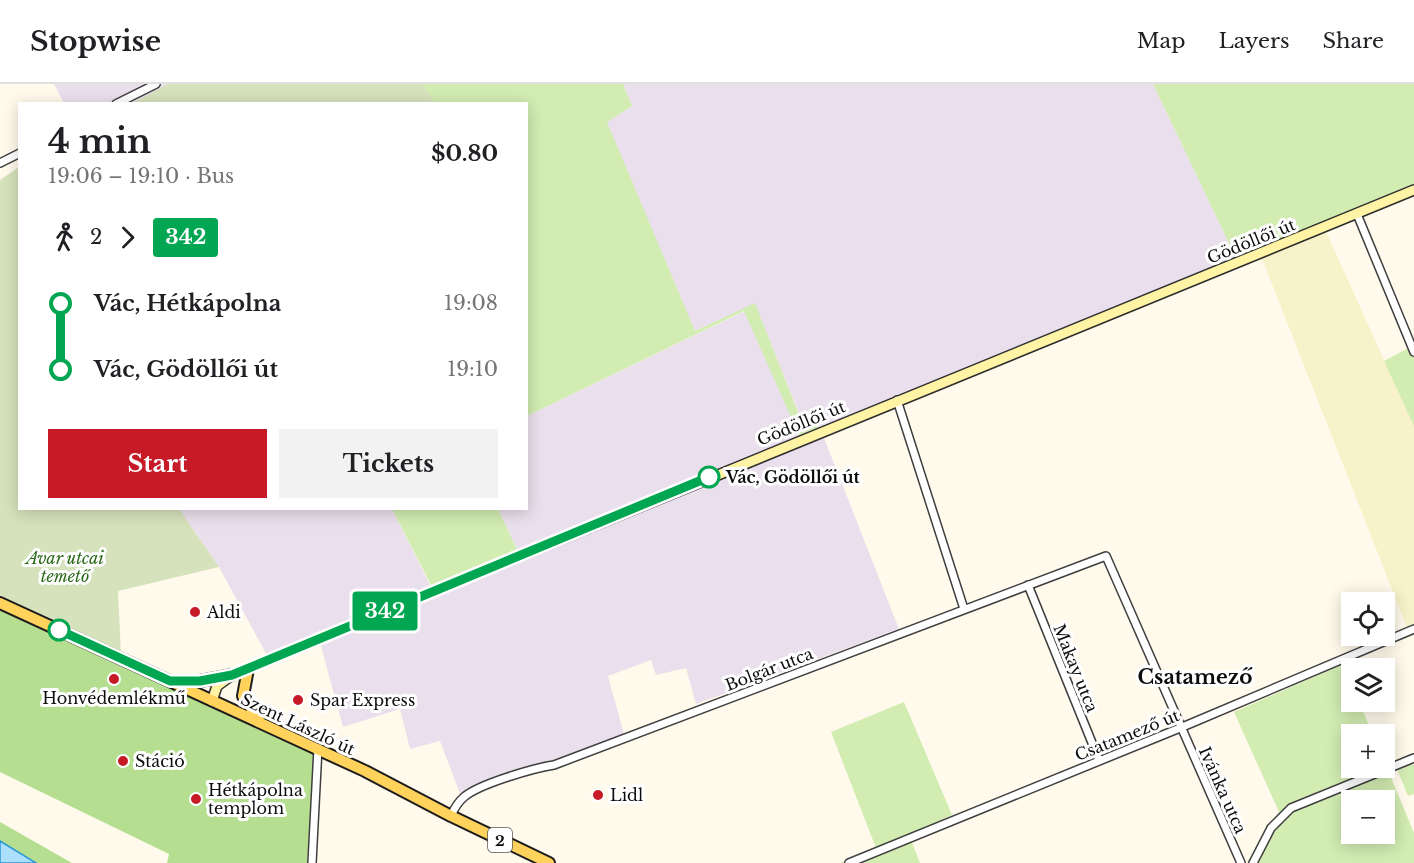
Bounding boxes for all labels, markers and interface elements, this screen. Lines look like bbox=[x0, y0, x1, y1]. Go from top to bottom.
text: Stopwise bbox=[30, 24, 161, 59]
text: Map bbox=[1137, 28, 1186, 54]
text: Layers bbox=[1219, 28, 1290, 54]
text: Share bbox=[1323, 28, 1384, 54]
text: 4 min bbox=[48, 121, 151, 162]
text: $0.80 bbox=[431, 140, 498, 167]
text: 19:06 – 19:10 · Bus bbox=[48, 164, 234, 188]
street label: Gödöllői út bbox=[1204, 214, 1298, 268]
icon: walk bbox=[48, 221, 81, 254]
icon: forward bbox=[111, 221, 144, 254]
text: 342 bbox=[165, 224, 206, 250]
text: 2 bbox=[90, 225, 102, 249]
text: Vác, Hétkápolna bbox=[94, 290, 281, 317]
text: 19:08 bbox=[444, 291, 498, 315]
text: Vác, Gödöllői út bbox=[94, 356, 278, 383]
text: 19:10 bbox=[447, 357, 498, 381]
street label: Gödöllői út bbox=[754, 396, 848, 450]
button: Start bbox=[48, 429, 267, 498]
button: Tickets bbox=[279, 429, 498, 498]
marker: Vác, Gödöllői út bbox=[698, 466, 720, 488]
place label: Vác, Gödöllői út bbox=[725, 467, 861, 487]
park label: Avar utcai temető bbox=[24, 548, 104, 586]
line badge: 342 bbox=[350, 592, 420, 630]
map controls bbox=[1341, 592, 1395, 844]
button: locate bbox=[1341, 592, 1395, 646]
text: 342 bbox=[365, 598, 406, 624]
place label: Aldi bbox=[206, 602, 241, 622]
marker: Aldi bbox=[188, 605, 202, 619]
unlabelled marker bbox=[48, 619, 70, 641]
street label: Makay utca bbox=[1049, 621, 1103, 715]
street label: Bolgár utca bbox=[722, 643, 816, 695]
button: layers bbox=[1341, 658, 1395, 712]
district label: Csatamező bbox=[1138, 665, 1253, 689]
marker: Honvédemlékmű bbox=[107, 672, 121, 686]
place label: Honvédemlékmű bbox=[42, 688, 186, 708]
street label: Szent László út bbox=[238, 689, 358, 759]
place label: Spar Express bbox=[310, 690, 415, 710]
marker: Spar Express bbox=[291, 693, 305, 707]
street label: Csatamező út bbox=[1072, 705, 1182, 765]
button: + bbox=[1341, 724, 1395, 778]
street label: Ivánka utca bbox=[1195, 743, 1251, 837]
place label: Stáció bbox=[135, 751, 185, 771]
marker: Stáció bbox=[116, 754, 130, 768]
place label: Hétkápolna templom bbox=[208, 780, 303, 818]
place label: Lidl bbox=[610, 785, 643, 805]
marker: Lidl bbox=[591, 788, 605, 802]
button: − bbox=[1341, 790, 1395, 844]
marker: Hétkápolna templom bbox=[189, 792, 203, 806]
road number: 2 bbox=[488, 828, 512, 852]

